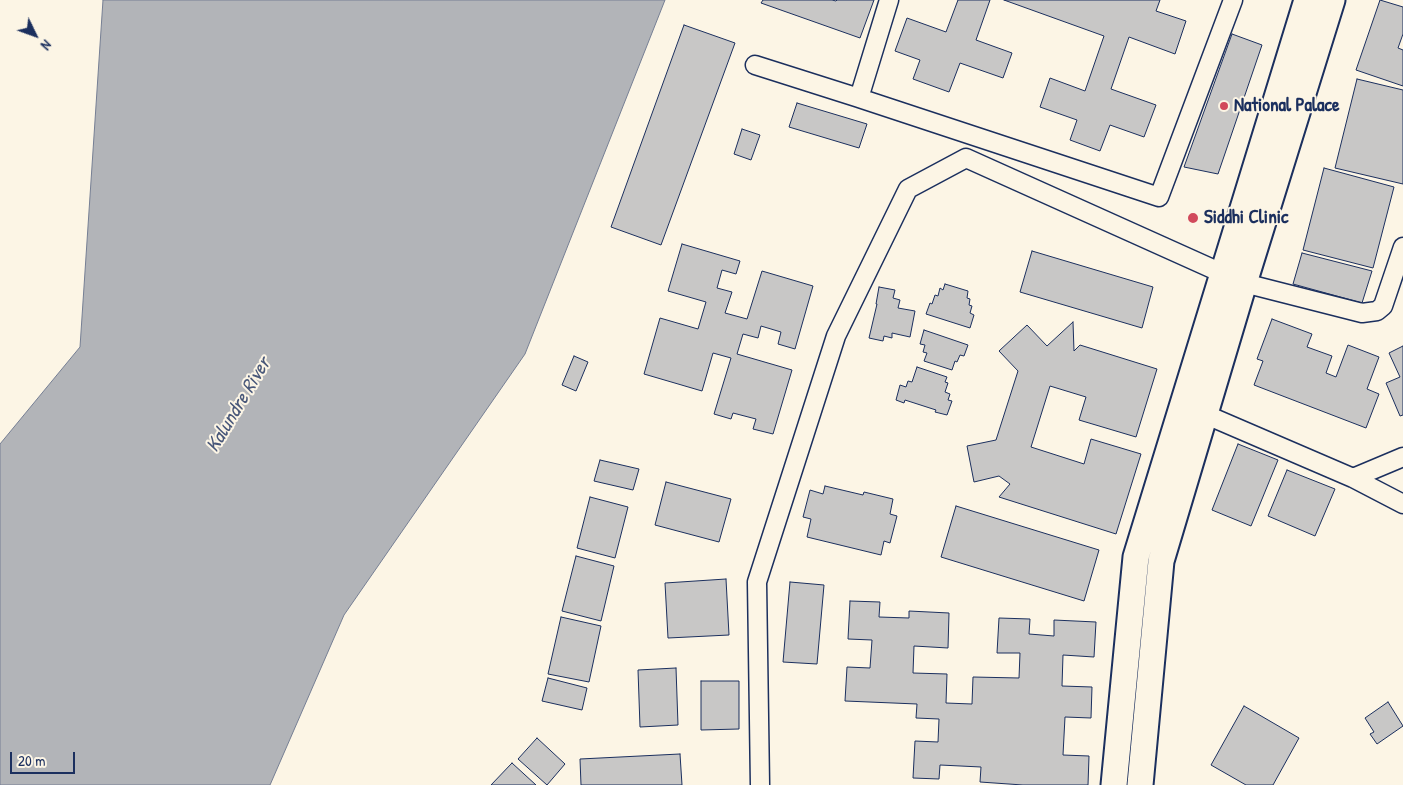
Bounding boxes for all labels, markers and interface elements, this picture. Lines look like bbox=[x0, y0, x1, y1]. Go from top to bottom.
north arrow bbox=[10, 10, 60, 60]
text: N bbox=[37, 36, 56, 54]
place label: National Palace bbox=[1234, 95, 1339, 117]
marker: National Palace bbox=[1218, 100, 1230, 112]
place label: Siddhi Clinic bbox=[1204, 207, 1288, 229]
marker: Siddhi Clinic bbox=[1186, 211, 1200, 225]
water label: Kalundre River bbox=[201, 353, 277, 457]
scale bar bbox=[12, 742, 78, 774]
text: 20 m bbox=[18, 750, 45, 771]

